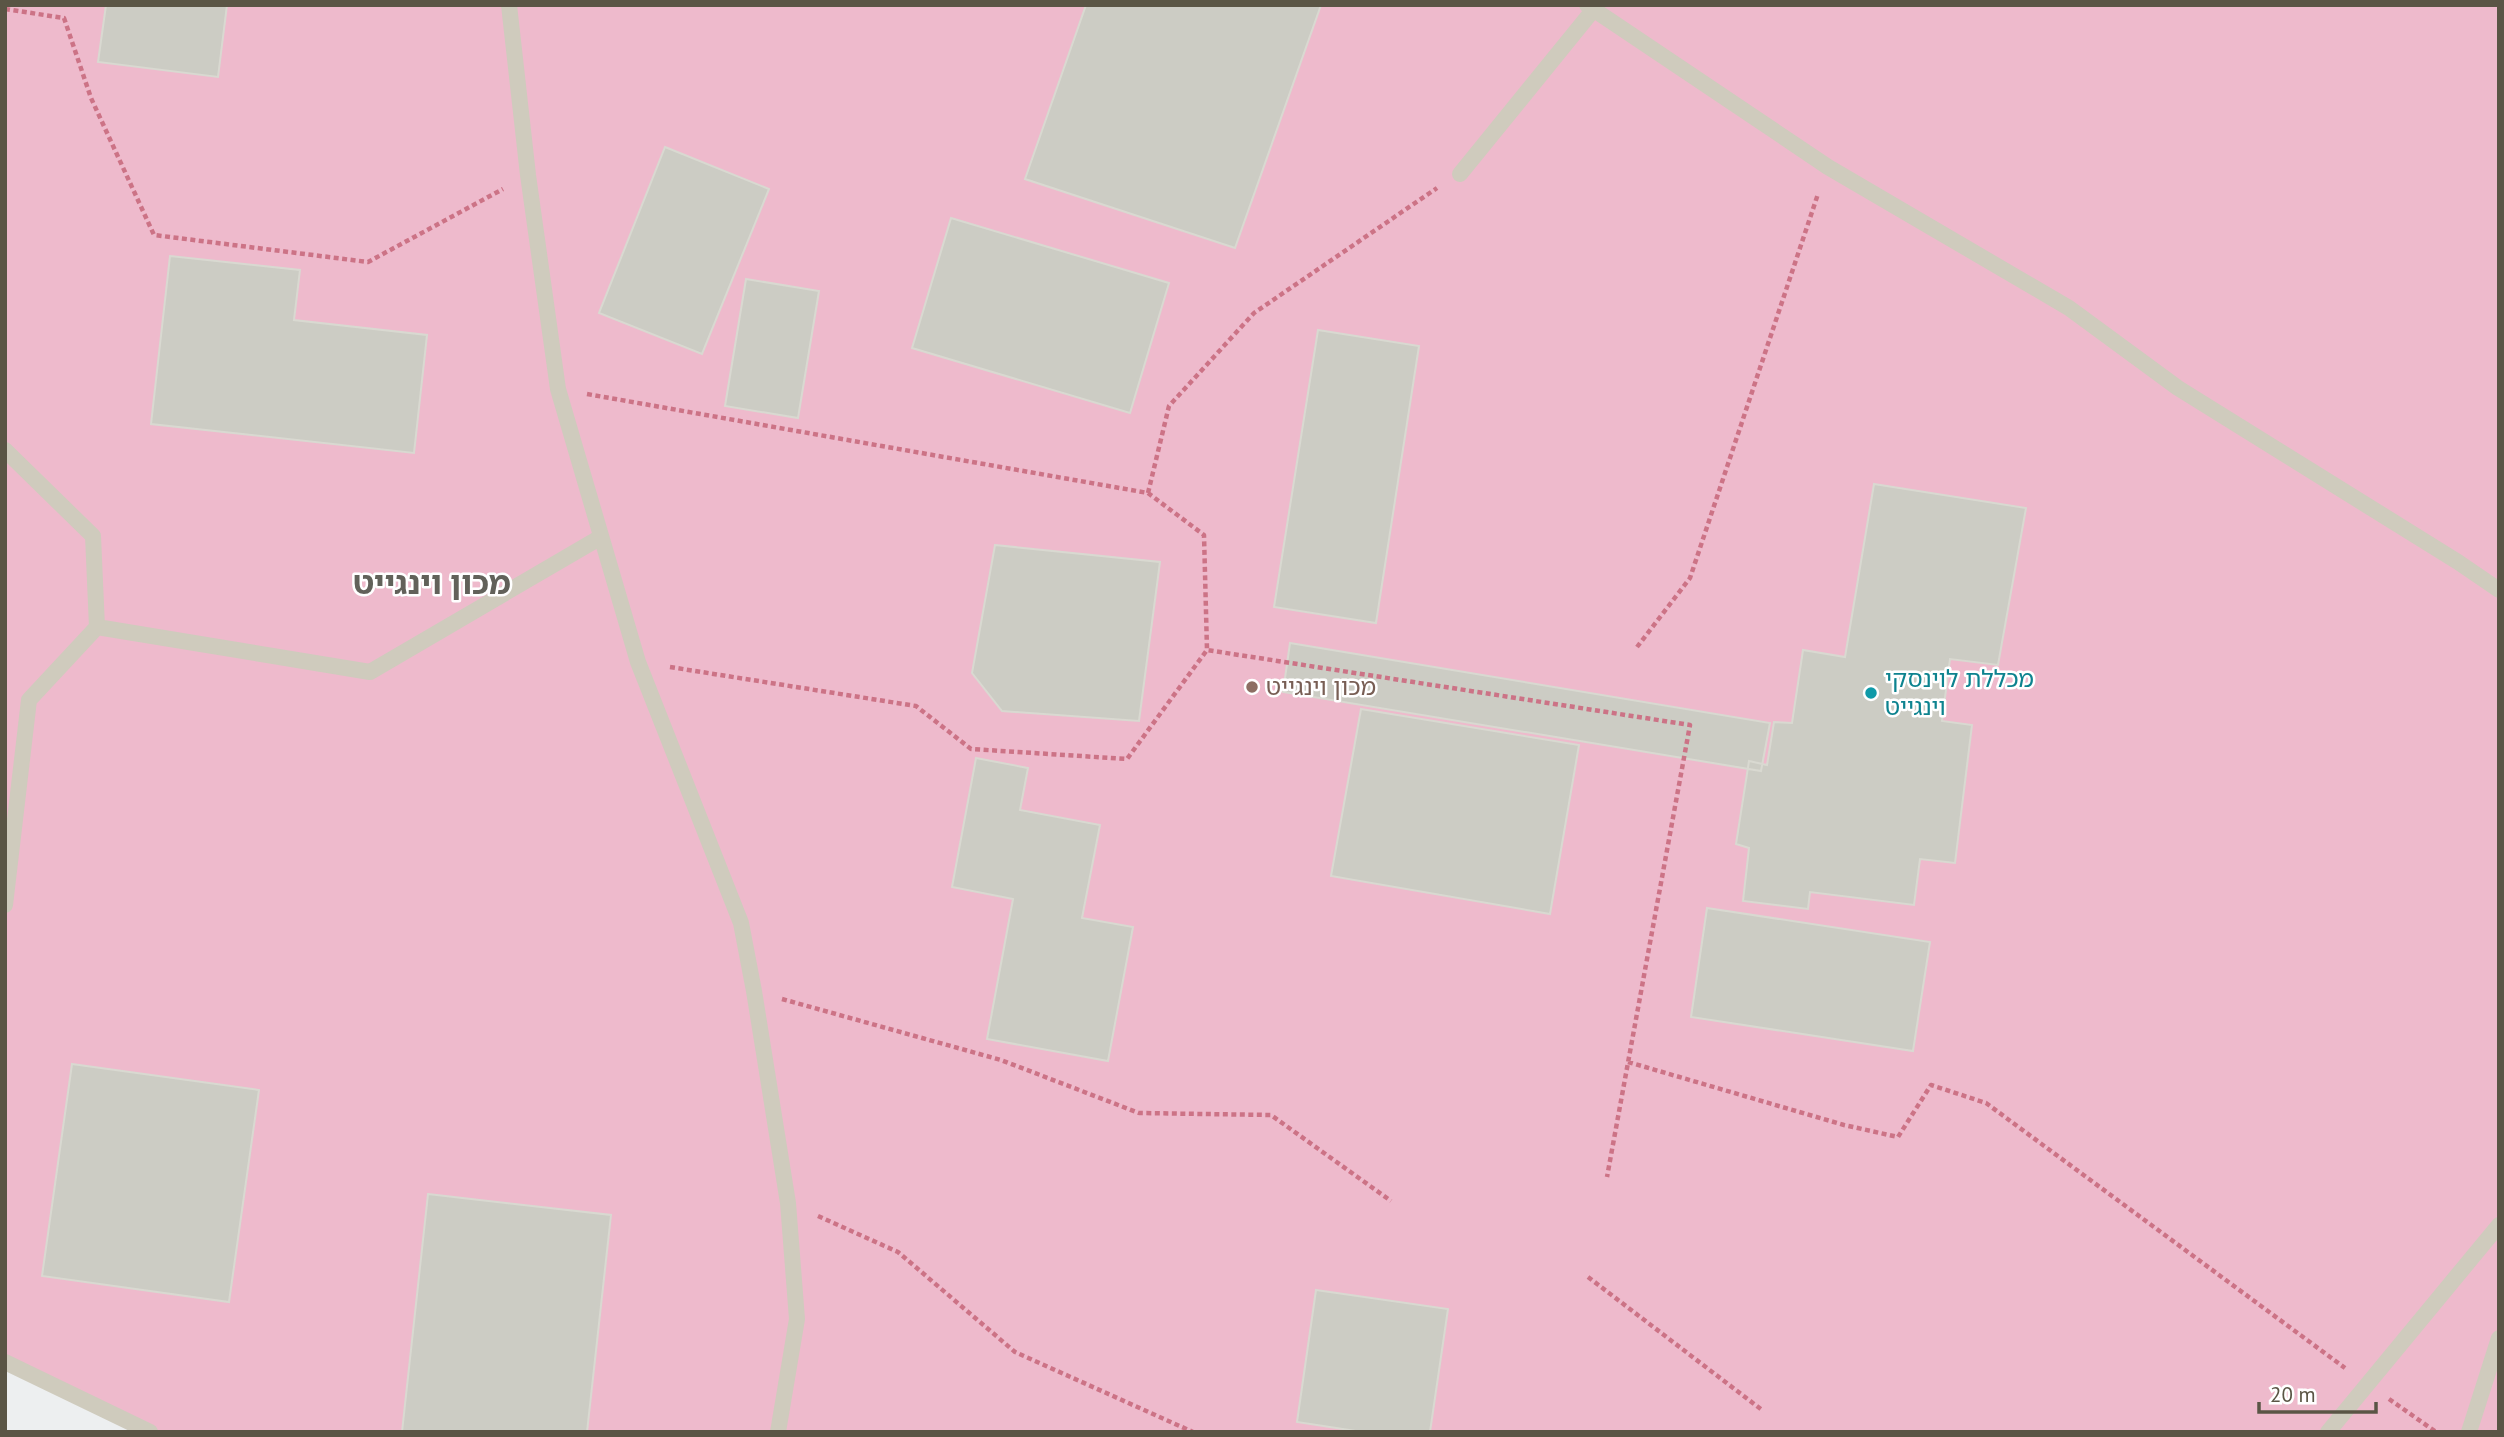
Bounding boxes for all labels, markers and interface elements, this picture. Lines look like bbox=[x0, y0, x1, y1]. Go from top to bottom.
district label: מכון וינגייט bbox=[353, 561, 511, 603]
place label: מכללת לוינסקי וינגייט bbox=[1885, 663, 2034, 722]
place label: מכון וינגייט bbox=[1266, 671, 1376, 702]
marker: מכון וינגייט bbox=[1244, 679, 1260, 695]
marker: מכללת לוינסקי וינגייט bbox=[1863, 685, 1879, 701]
scale bar bbox=[2259, 1370, 2376, 1414]
text: 20 m bbox=[2270, 1381, 2316, 1408]

